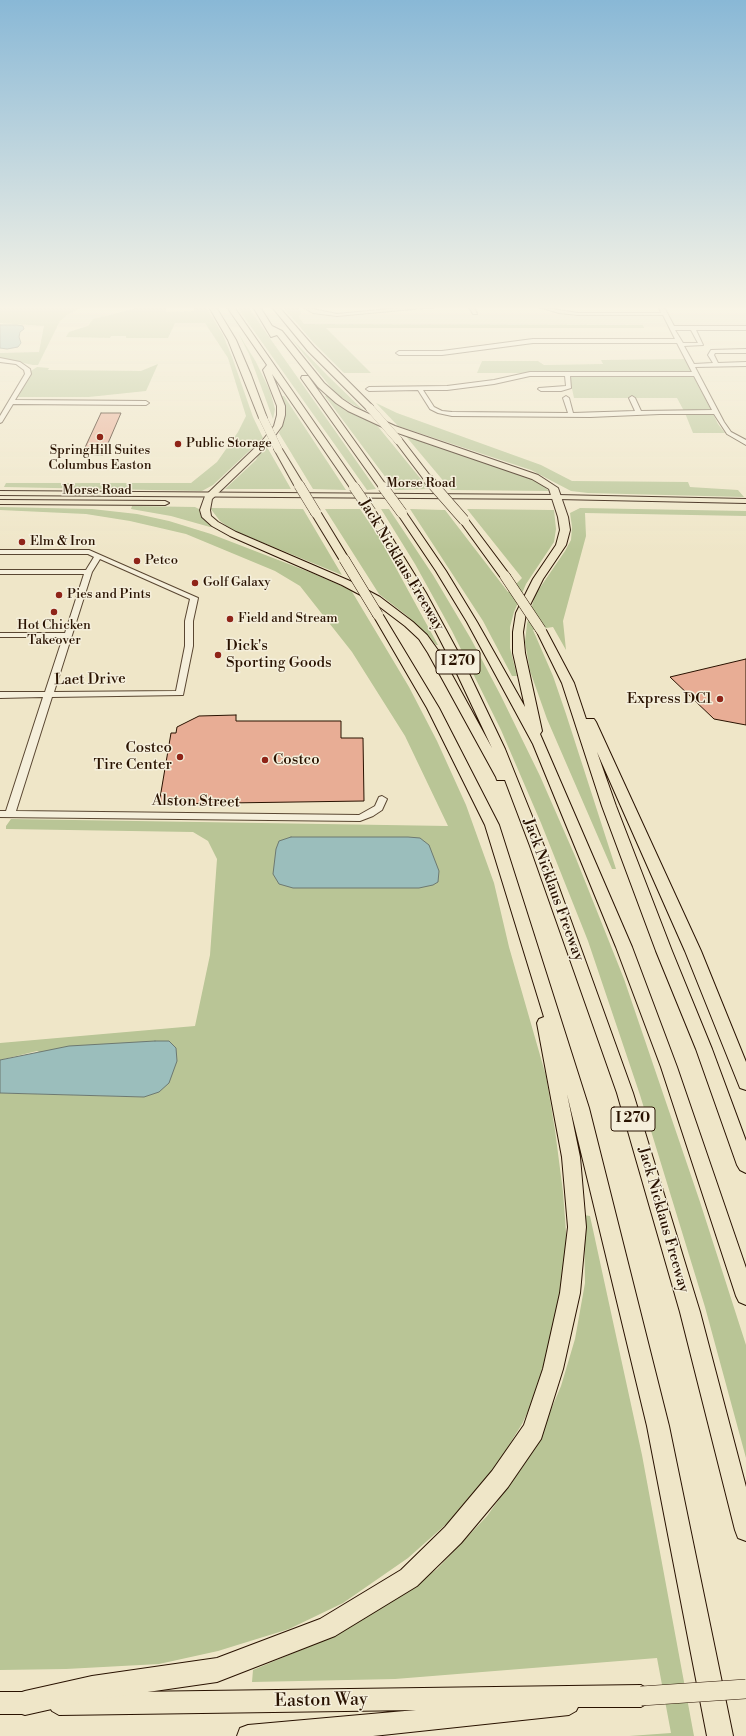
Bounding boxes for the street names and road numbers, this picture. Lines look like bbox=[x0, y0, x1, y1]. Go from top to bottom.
street label: Morse Road bbox=[386, 476, 456, 492]
street label: Morse Road bbox=[62, 483, 132, 499]
street label: Jack Nicklaus Freeway bbox=[355, 496, 447, 634]
road number: I 270 bbox=[436, 650, 480, 674]
street label: Laet Drive bbox=[54, 670, 126, 690]
street label: Alston Street bbox=[152, 792, 240, 812]
street label: Jack Nicklaus Freeway bbox=[519, 816, 587, 964]
road number: I 270 bbox=[611, 1107, 655, 1131]
street label: Jack Nicklaus Freeway bbox=[634, 1145, 692, 1295]
street label: Easton Way bbox=[274, 1689, 368, 1713]

